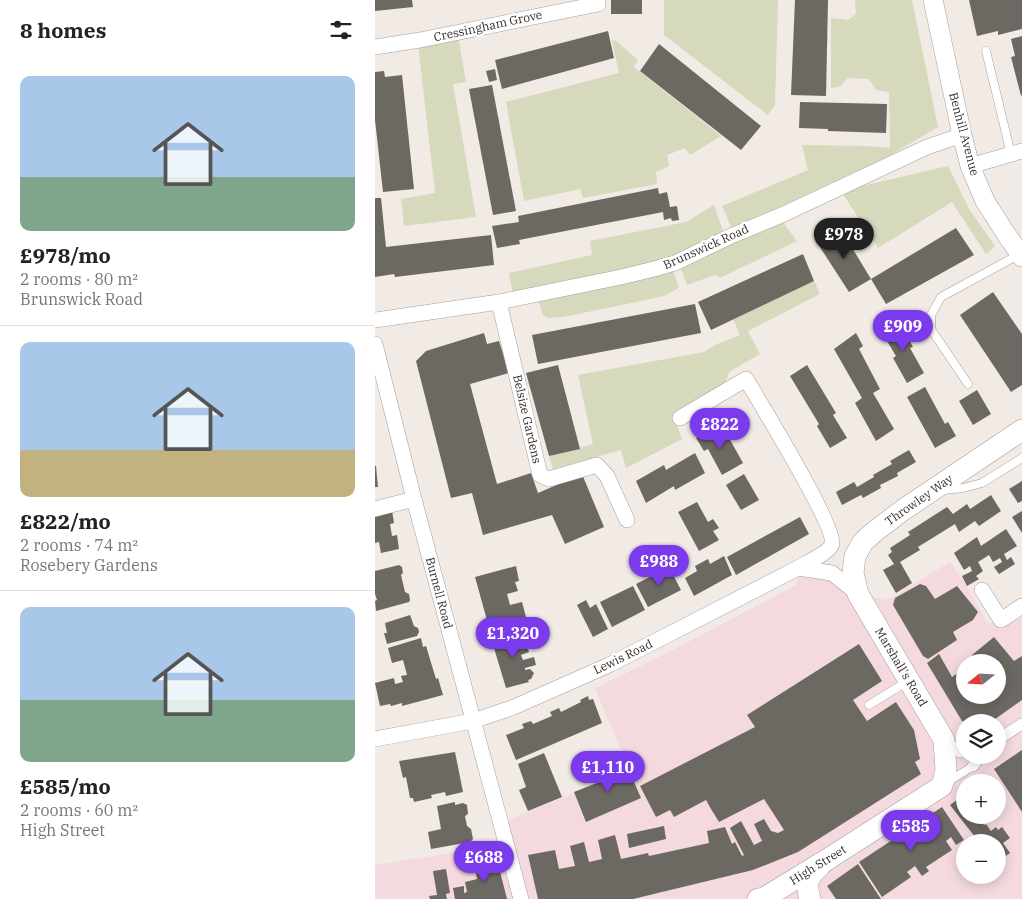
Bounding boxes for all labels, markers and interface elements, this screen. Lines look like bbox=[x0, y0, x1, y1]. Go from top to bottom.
street label: Cressingham Grove bbox=[432, 7, 544, 44]
text: 8 homes bbox=[20, 16, 106, 44]
icon: filters bbox=[327, 16, 355, 44]
street label: Benhill Avenue bbox=[946, 91, 983, 177]
icon: home bbox=[143, 109, 233, 199]
pin: £978 bbox=[814, 218, 874, 260]
street label: Brunswick Road bbox=[661, 221, 751, 272]
text: £978 bbox=[825, 224, 863, 244]
text: £978/mo bbox=[20, 241, 111, 269]
text: 2 rooms · 80 m² bbox=[20, 269, 138, 289]
text: Brunswick Road bbox=[20, 289, 143, 309]
pin: £909 bbox=[873, 310, 933, 352]
text: £909 bbox=[884, 316, 922, 336]
street label: Belsize Gardens bbox=[510, 373, 545, 465]
icon: home bbox=[143, 374, 233, 464]
pin: £822 bbox=[690, 408, 750, 450]
text: £822 bbox=[701, 414, 739, 434]
street label: Throwley Way bbox=[882, 470, 956, 529]
text: £822/mo bbox=[20, 507, 111, 535]
text: 2 rooms · 74 m² bbox=[20, 535, 138, 555]
pin: £988 bbox=[629, 544, 689, 587]
text: £988 bbox=[640, 551, 678, 571]
text: Rosebery Gardens bbox=[20, 555, 158, 575]
street label: Burnell Road bbox=[423, 555, 456, 630]
pin: £1,320 bbox=[472, 616, 554, 659]
text: £1,320 bbox=[487, 623, 539, 643]
street label: Marshall's Road bbox=[872, 624, 931, 709]
street label: Lewis Road bbox=[591, 636, 655, 677]
icon: home bbox=[143, 639, 233, 729]
north arrow bbox=[956, 654, 1006, 704]
map controls bbox=[956, 654, 1006, 884]
button: layers bbox=[956, 714, 1006, 764]
pin: £1,110 bbox=[567, 750, 649, 793]
text: £1,110 bbox=[582, 757, 634, 777]
text: £585/mo bbox=[20, 772, 111, 800]
button: + bbox=[956, 774, 1006, 824]
text: 2 rooms · 60 m² bbox=[20, 800, 138, 820]
pin: £585 bbox=[881, 810, 941, 852]
text: £585 bbox=[892, 816, 930, 836]
text: High Street bbox=[20, 820, 105, 840]
button: − bbox=[956, 834, 1006, 884]
pin: £688 bbox=[454, 840, 514, 883]
street label: High Street bbox=[787, 841, 849, 888]
text: £688 bbox=[465, 847, 503, 867]

